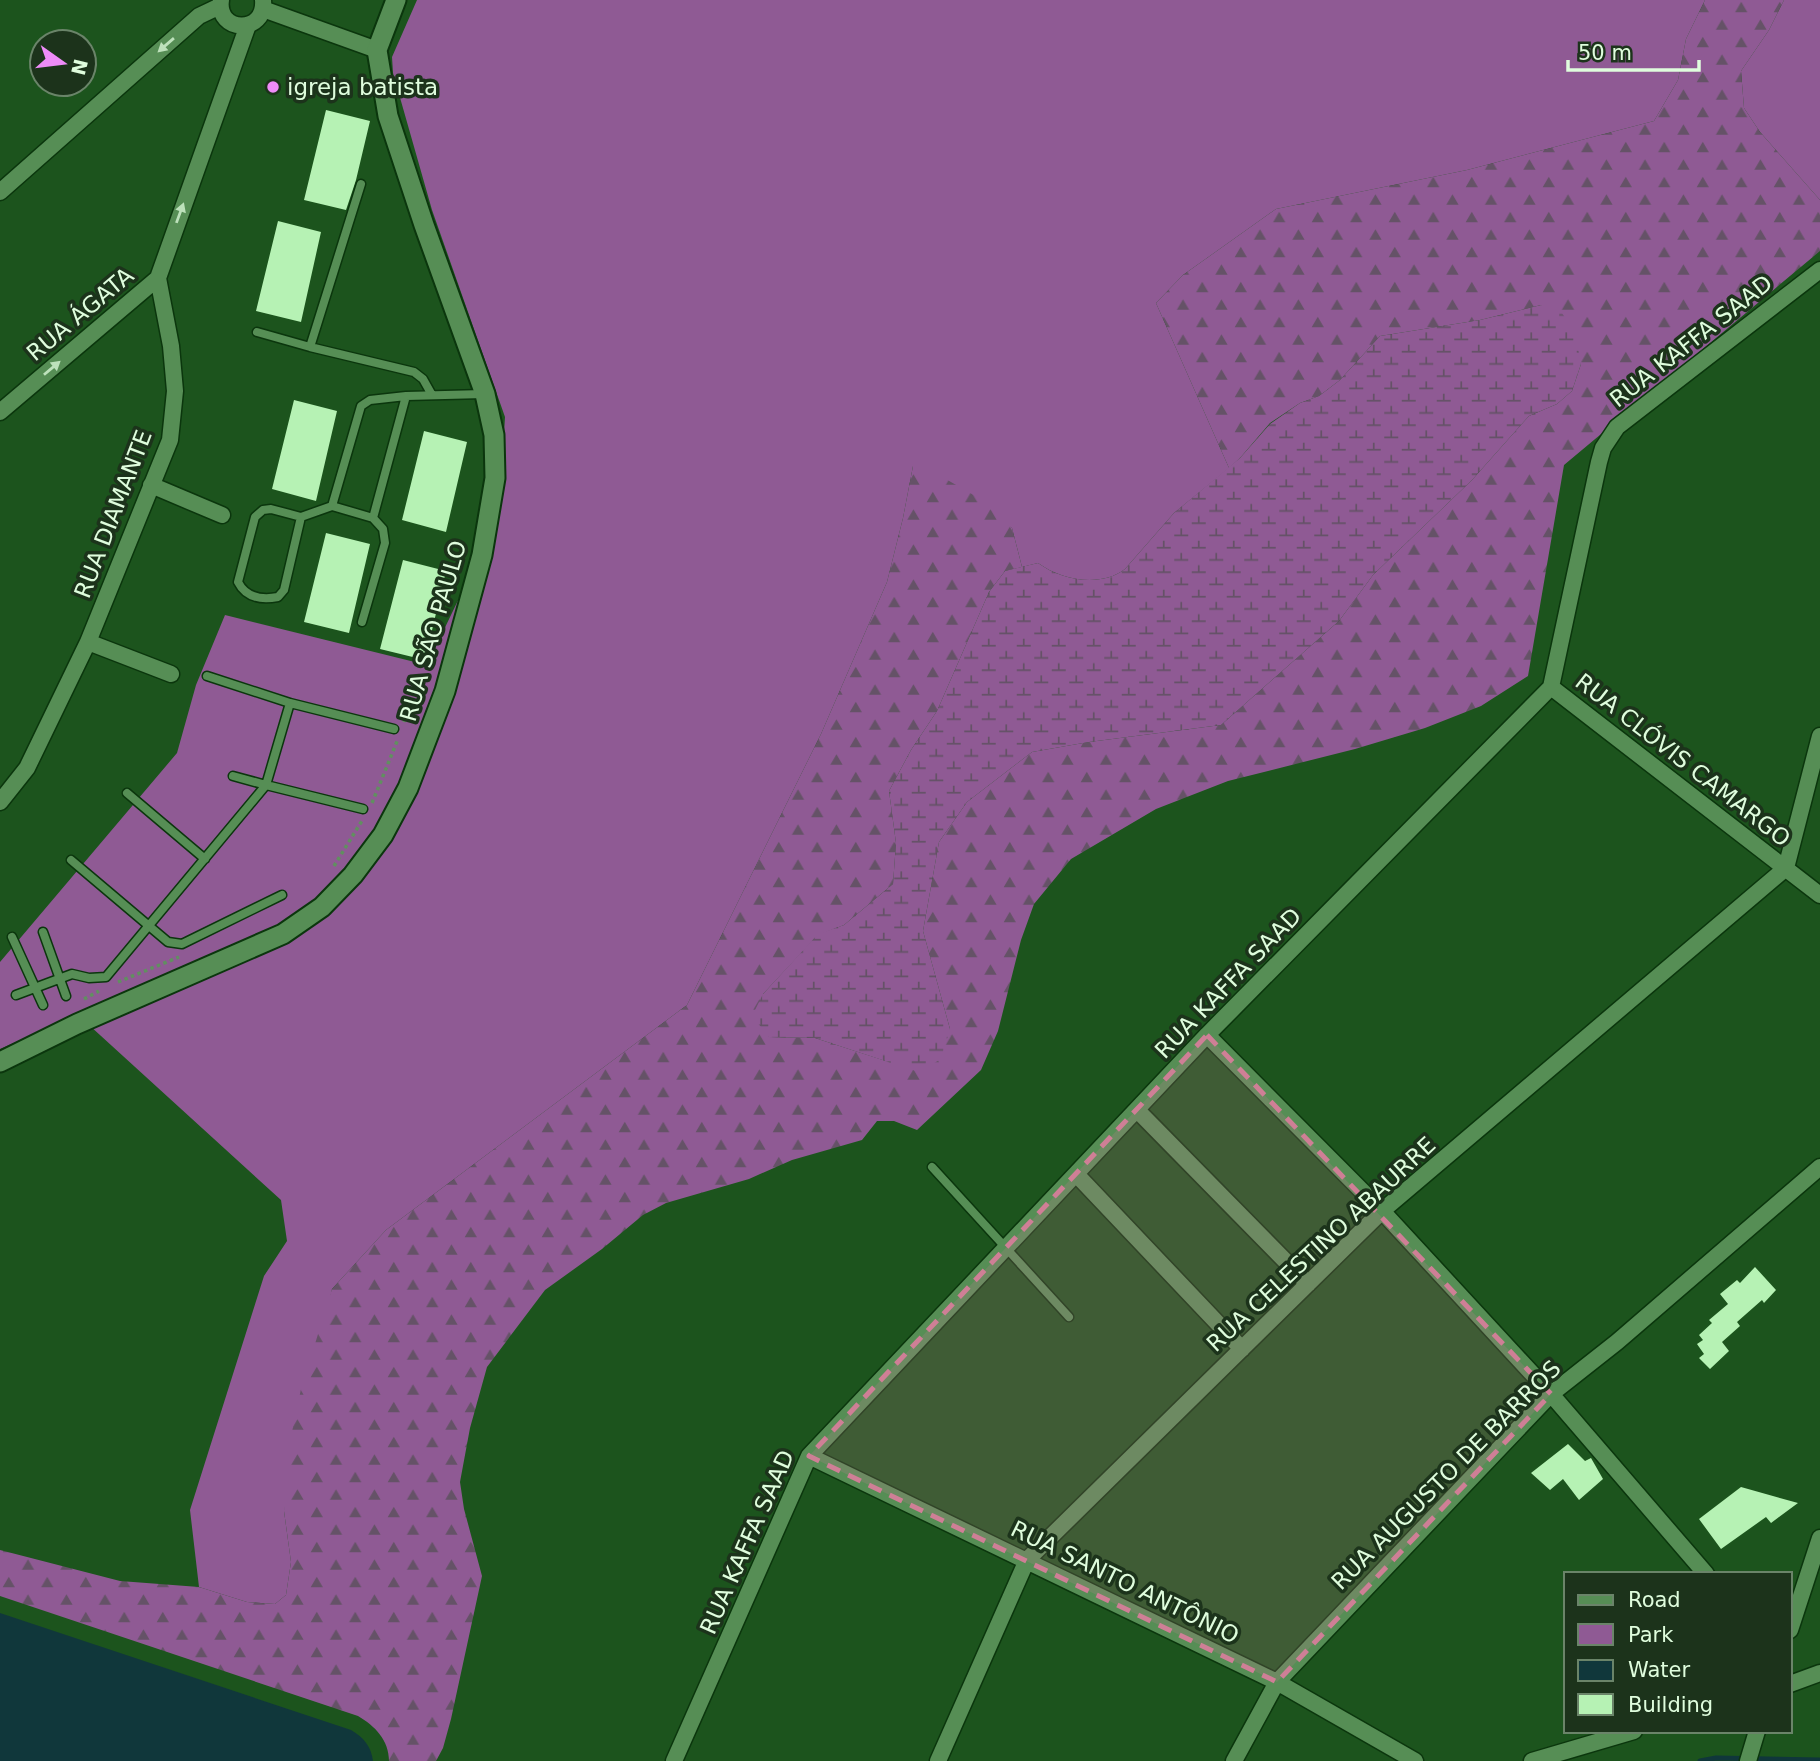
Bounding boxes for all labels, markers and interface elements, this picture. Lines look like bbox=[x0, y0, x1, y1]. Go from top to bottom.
north arrow bbox=[28, 28, 98, 98]
scale bar bbox=[1568, 28, 1699, 72]
one-way arrow bbox=[157, 37, 175, 53]
text: 50 m bbox=[1578, 41, 1632, 65]
text: N bbox=[67, 57, 92, 77]
place label: igreja batista bbox=[287, 74, 438, 100]
marker: igreja batista bbox=[265, 79, 281, 95]
one-way arrow bbox=[175, 203, 186, 224]
street label: RUA ÁGATA bbox=[21, 261, 139, 366]
street label: RUA KAFFA SAAD bbox=[1605, 270, 1777, 412]
one-way arrow bbox=[43, 360, 61, 376]
street label: RUA DIAMANTE bbox=[69, 427, 157, 601]
street label: RUA SÃO PAULO bbox=[394, 537, 471, 724]
street label: RUA CLÓVIS CAMARGO bbox=[1570, 667, 1796, 852]
street label: RUA KAFFA SAAD bbox=[1150, 903, 1306, 1063]
street label: RUA CELESTINO ABAURRE bbox=[1202, 1131, 1440, 1357]
street label: RUA AUGUSTO DE BARROS bbox=[1326, 1355, 1566, 1595]
street label: RUA KAFFA SAAD bbox=[695, 1446, 799, 1638]
street label: RUA SANTO ANTÔNIO bbox=[1007, 1515, 1244, 1649]
legend bbox=[1564, 1572, 1792, 1733]
text: Road bbox=[1628, 1588, 1681, 1612]
text: Park bbox=[1628, 1623, 1674, 1647]
text: Water bbox=[1628, 1658, 1690, 1682]
text: Building bbox=[1628, 1693, 1713, 1717]

